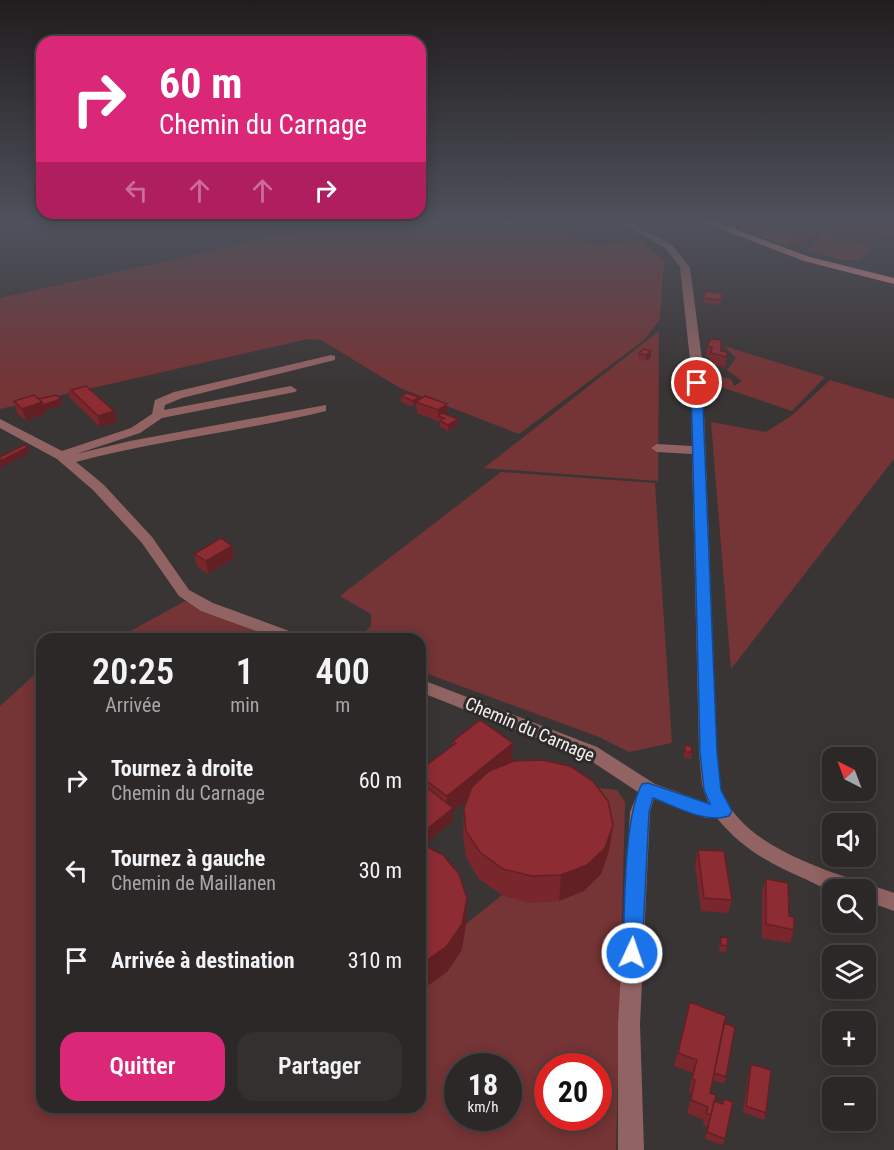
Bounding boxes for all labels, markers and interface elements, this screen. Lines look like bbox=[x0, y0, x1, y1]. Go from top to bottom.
text: 60 m bbox=[159, 59, 242, 108]
icon: right bbox=[60, 60, 138, 138]
text: Chemin du Carnage bbox=[159, 109, 367, 141]
icon: left bbox=[120, 174, 153, 207]
icon: ahead bbox=[183, 174, 216, 207]
icon: ahead bbox=[246, 174, 279, 207]
icon: right bbox=[309, 174, 342, 207]
pin bbox=[671, 357, 722, 408]
icon: arrive bbox=[680, 366, 713, 399]
text: 20:25 bbox=[92, 651, 174, 693]
text: 1 bbox=[236, 651, 254, 693]
text: 400 bbox=[316, 651, 370, 693]
street label: Chemin du Carnage bbox=[462, 692, 598, 766]
text: Arrivée bbox=[105, 693, 161, 717]
text: min bbox=[230, 693, 259, 717]
text: m bbox=[335, 693, 350, 717]
north arrow bbox=[822, 747, 876, 801]
map controls bbox=[822, 747, 876, 1131]
text: Tournez à droite bbox=[111, 756, 253, 781]
icon: right bbox=[60, 764, 93, 797]
text: 60 m bbox=[359, 768, 402, 793]
text: Chemin du Carnage bbox=[111, 781, 265, 805]
button: sound bbox=[822, 813, 876, 867]
text: Tournez à gauche bbox=[111, 846, 265, 871]
icon: left bbox=[60, 854, 93, 887]
text: 30 m bbox=[359, 858, 402, 883]
text: Chemin de Maillanen bbox=[111, 871, 276, 895]
button: search bbox=[822, 879, 876, 933]
position arrow bbox=[600, 921, 664, 985]
icon: arrive bbox=[60, 944, 93, 977]
button: layers bbox=[822, 945, 876, 999]
text: Arrivée à destination bbox=[111, 948, 295, 973]
text: 310 m bbox=[348, 948, 402, 973]
button: + bbox=[822, 1011, 876, 1065]
button: Quitter bbox=[60, 1032, 225, 1101]
button: Partager bbox=[237, 1032, 402, 1101]
speed limit sign: 20 bbox=[534, 1053, 612, 1131]
text: 18 bbox=[468, 1067, 498, 1102]
button: − bbox=[822, 1077, 876, 1131]
text: km/h bbox=[468, 1098, 498, 1116]

